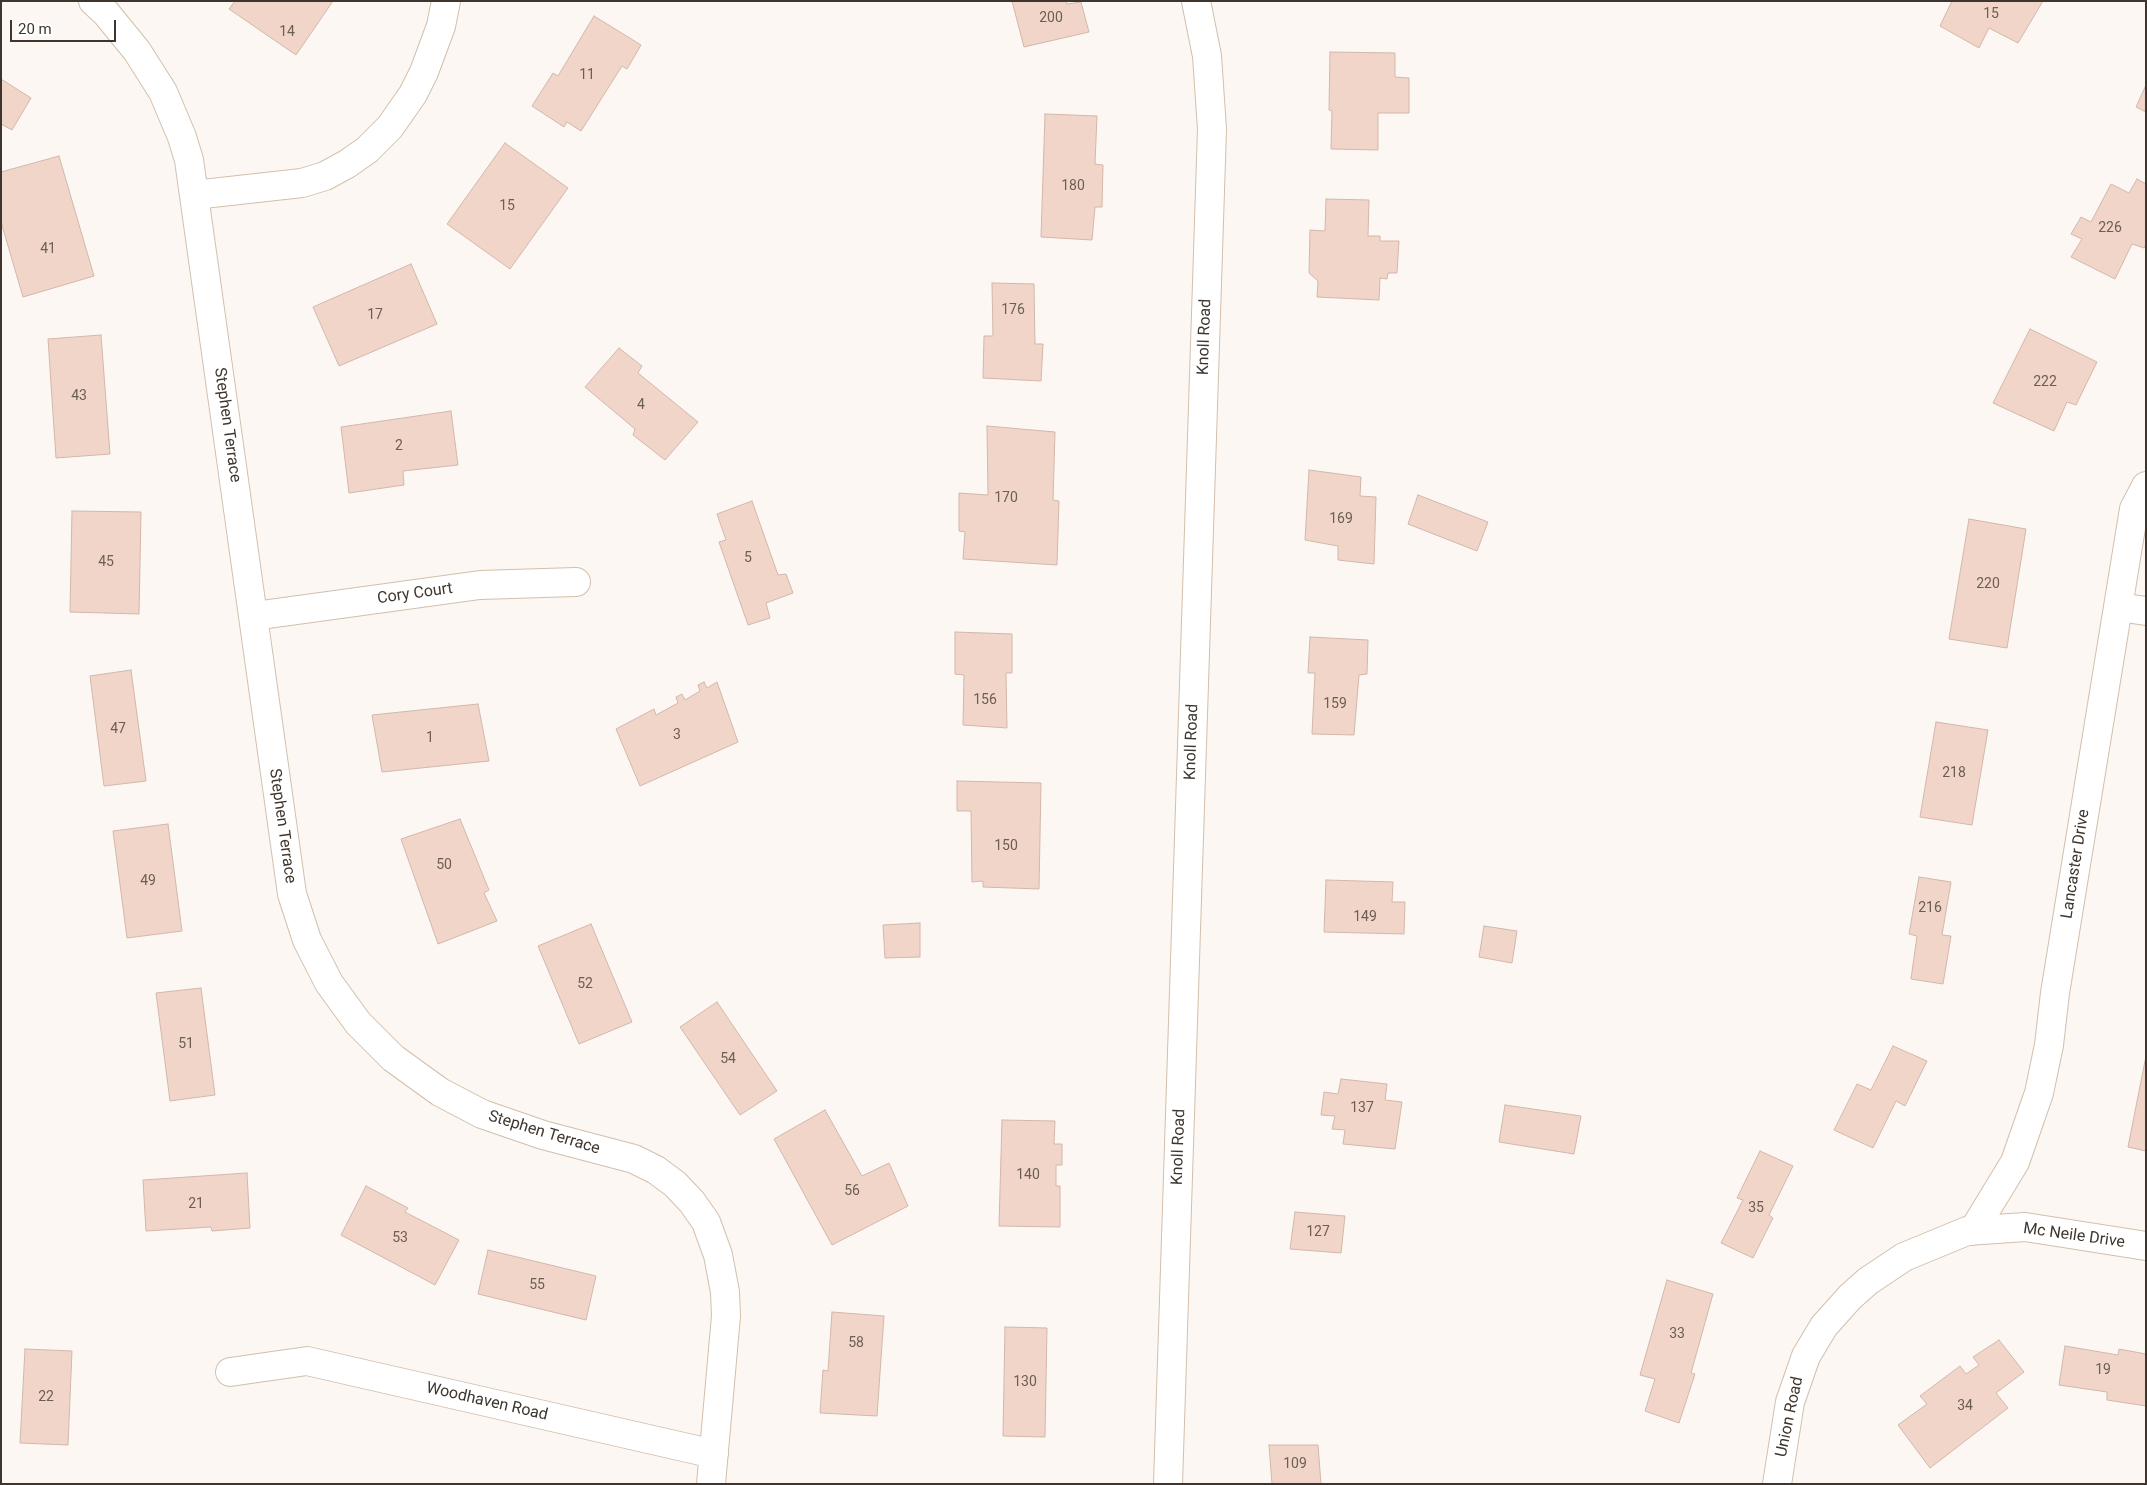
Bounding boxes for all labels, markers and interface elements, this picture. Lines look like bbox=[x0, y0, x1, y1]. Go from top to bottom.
house number: 15 bbox=[1983, 6, 1999, 22]
scale bar bbox=[12, 10, 119, 42]
house number: 200 bbox=[1039, 10, 1063, 26]
text: 20 m bbox=[18, 20, 52, 38]
house number: 14 bbox=[279, 24, 295, 40]
house number: 11 bbox=[579, 67, 595, 83]
house number: 180 bbox=[1061, 178, 1085, 194]
house number: 15 bbox=[499, 198, 515, 214]
house number: 226 bbox=[2098, 220, 2122, 236]
house number: 41 bbox=[40, 241, 56, 257]
street label: Knoll Road bbox=[1194, 299, 1216, 375]
house number: 176 bbox=[1001, 302, 1025, 318]
house number: 17 bbox=[367, 307, 383, 323]
street label: Stephen Terrace bbox=[209, 366, 245, 484]
house number: 222 bbox=[2033, 374, 2057, 390]
house number: 43 bbox=[71, 388, 87, 404]
house number: 4 bbox=[637, 397, 645, 413]
house number: 2 bbox=[395, 438, 403, 454]
house number: 170 bbox=[994, 490, 1018, 506]
house number: 169 bbox=[1329, 511, 1353, 527]
house number: 5 bbox=[744, 550, 752, 566]
house number: 45 bbox=[98, 554, 114, 570]
house number: 220 bbox=[1976, 576, 2000, 592]
street label: Cory Court bbox=[376, 579, 454, 609]
house number: 156 bbox=[973, 692, 997, 708]
house number: 159 bbox=[1323, 696, 1347, 712]
street label: Knoll Road bbox=[1181, 704, 1203, 780]
house number: 47 bbox=[110, 721, 126, 737]
house number: 3 bbox=[673, 727, 681, 743]
house number: 1 bbox=[426, 730, 434, 746]
house number: 218 bbox=[1942, 765, 1966, 781]
street label: Stephen Terrace bbox=[264, 767, 300, 885]
street label: Lancaster Drive bbox=[2058, 808, 2094, 920]
house number: 150 bbox=[994, 838, 1018, 854]
house number: 50 bbox=[436, 857, 452, 873]
house number: 49 bbox=[140, 873, 156, 889]
house number: 216 bbox=[1918, 900, 1942, 916]
house number: 149 bbox=[1353, 909, 1377, 925]
house number: 52 bbox=[577, 976, 593, 992]
house number: 51 bbox=[178, 1036, 194, 1052]
house number: 54 bbox=[720, 1051, 736, 1067]
house number: 137 bbox=[1350, 1100, 1374, 1116]
street label: Stephen Terrace bbox=[486, 1107, 602, 1159]
street label: Knoll Road bbox=[1168, 1109, 1190, 1185]
house number: 140 bbox=[1016, 1167, 1040, 1183]
house number: 56 bbox=[844, 1183, 860, 1199]
house number: 21 bbox=[188, 1196, 204, 1212]
house number: 35 bbox=[1748, 1200, 1764, 1216]
street label: Mc Neile Drive bbox=[2022, 1219, 2126, 1253]
house number: 127 bbox=[1306, 1224, 1330, 1240]
house number: 53 bbox=[392, 1230, 408, 1246]
house number: 55 bbox=[529, 1277, 545, 1293]
house number: 33 bbox=[1669, 1326, 1685, 1342]
house number: 58 bbox=[848, 1335, 864, 1351]
house number: 19 bbox=[2095, 1362, 2111, 1378]
house number: 130 bbox=[1013, 1374, 1037, 1390]
street label: Union Road bbox=[1772, 1375, 1808, 1459]
street label: Woodhaven Road bbox=[424, 1379, 550, 1425]
house number: 22 bbox=[38, 1389, 54, 1405]
house number: 34 bbox=[1957, 1398, 1973, 1414]
house number: 109 bbox=[1283, 1456, 1307, 1472]

